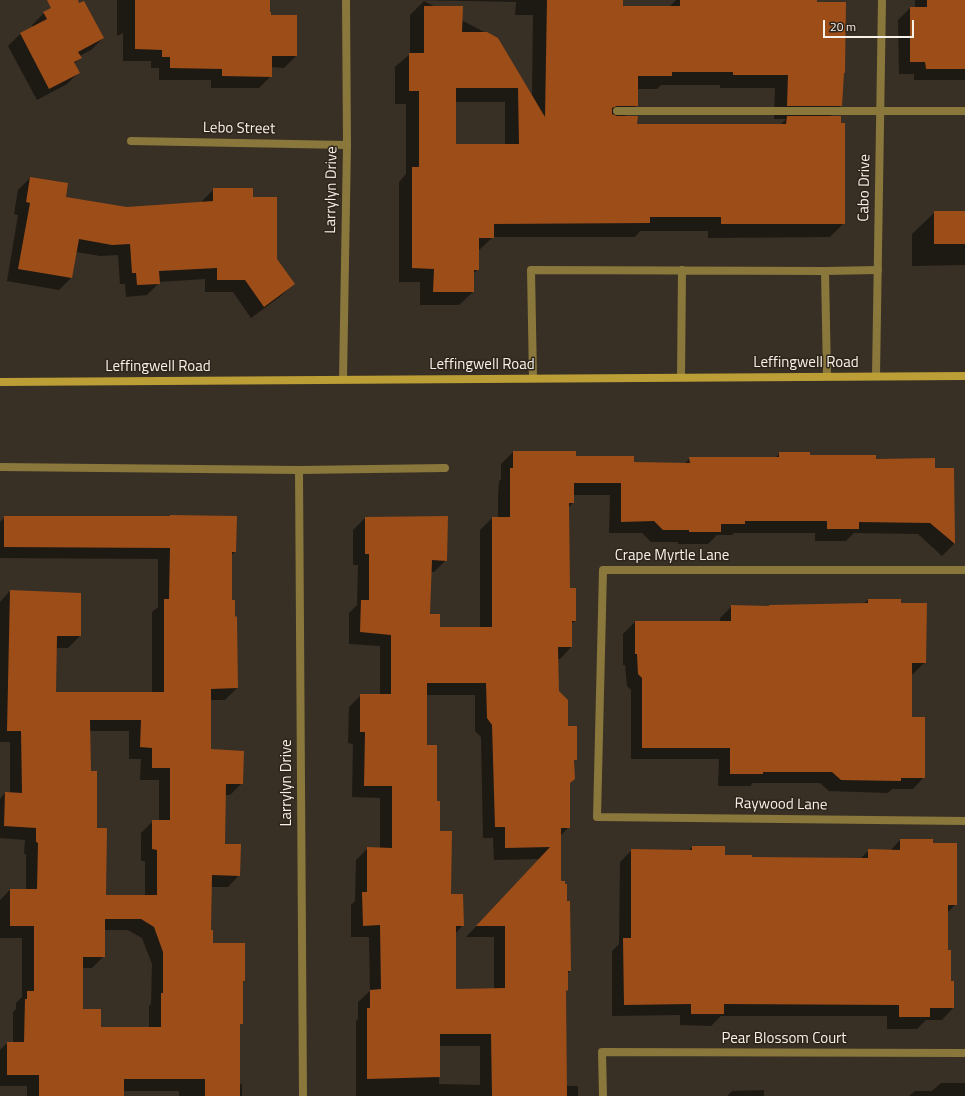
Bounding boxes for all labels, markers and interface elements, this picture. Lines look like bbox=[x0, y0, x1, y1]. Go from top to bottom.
scale bar bbox=[825, 12, 916, 38]
text: 20 m bbox=[830, 17, 856, 36]
street label: Lebo Street bbox=[203, 119, 275, 139]
street label: Larrylyn Drive bbox=[322, 146, 342, 234]
street label: Cabo Drive bbox=[855, 154, 875, 222]
street label: Leffingwell Road bbox=[753, 354, 859, 372]
street label: Leffingwell Road bbox=[429, 356, 535, 374]
street label: Leffingwell Road bbox=[105, 358, 211, 376]
street label: Crape Myrtle Lane bbox=[615, 547, 729, 565]
street label: Larrylyn Drive bbox=[278, 739, 296, 827]
street label: Raywood Lane bbox=[735, 795, 827, 815]
street label: Pear Blossom Court bbox=[721, 1030, 847, 1048]

